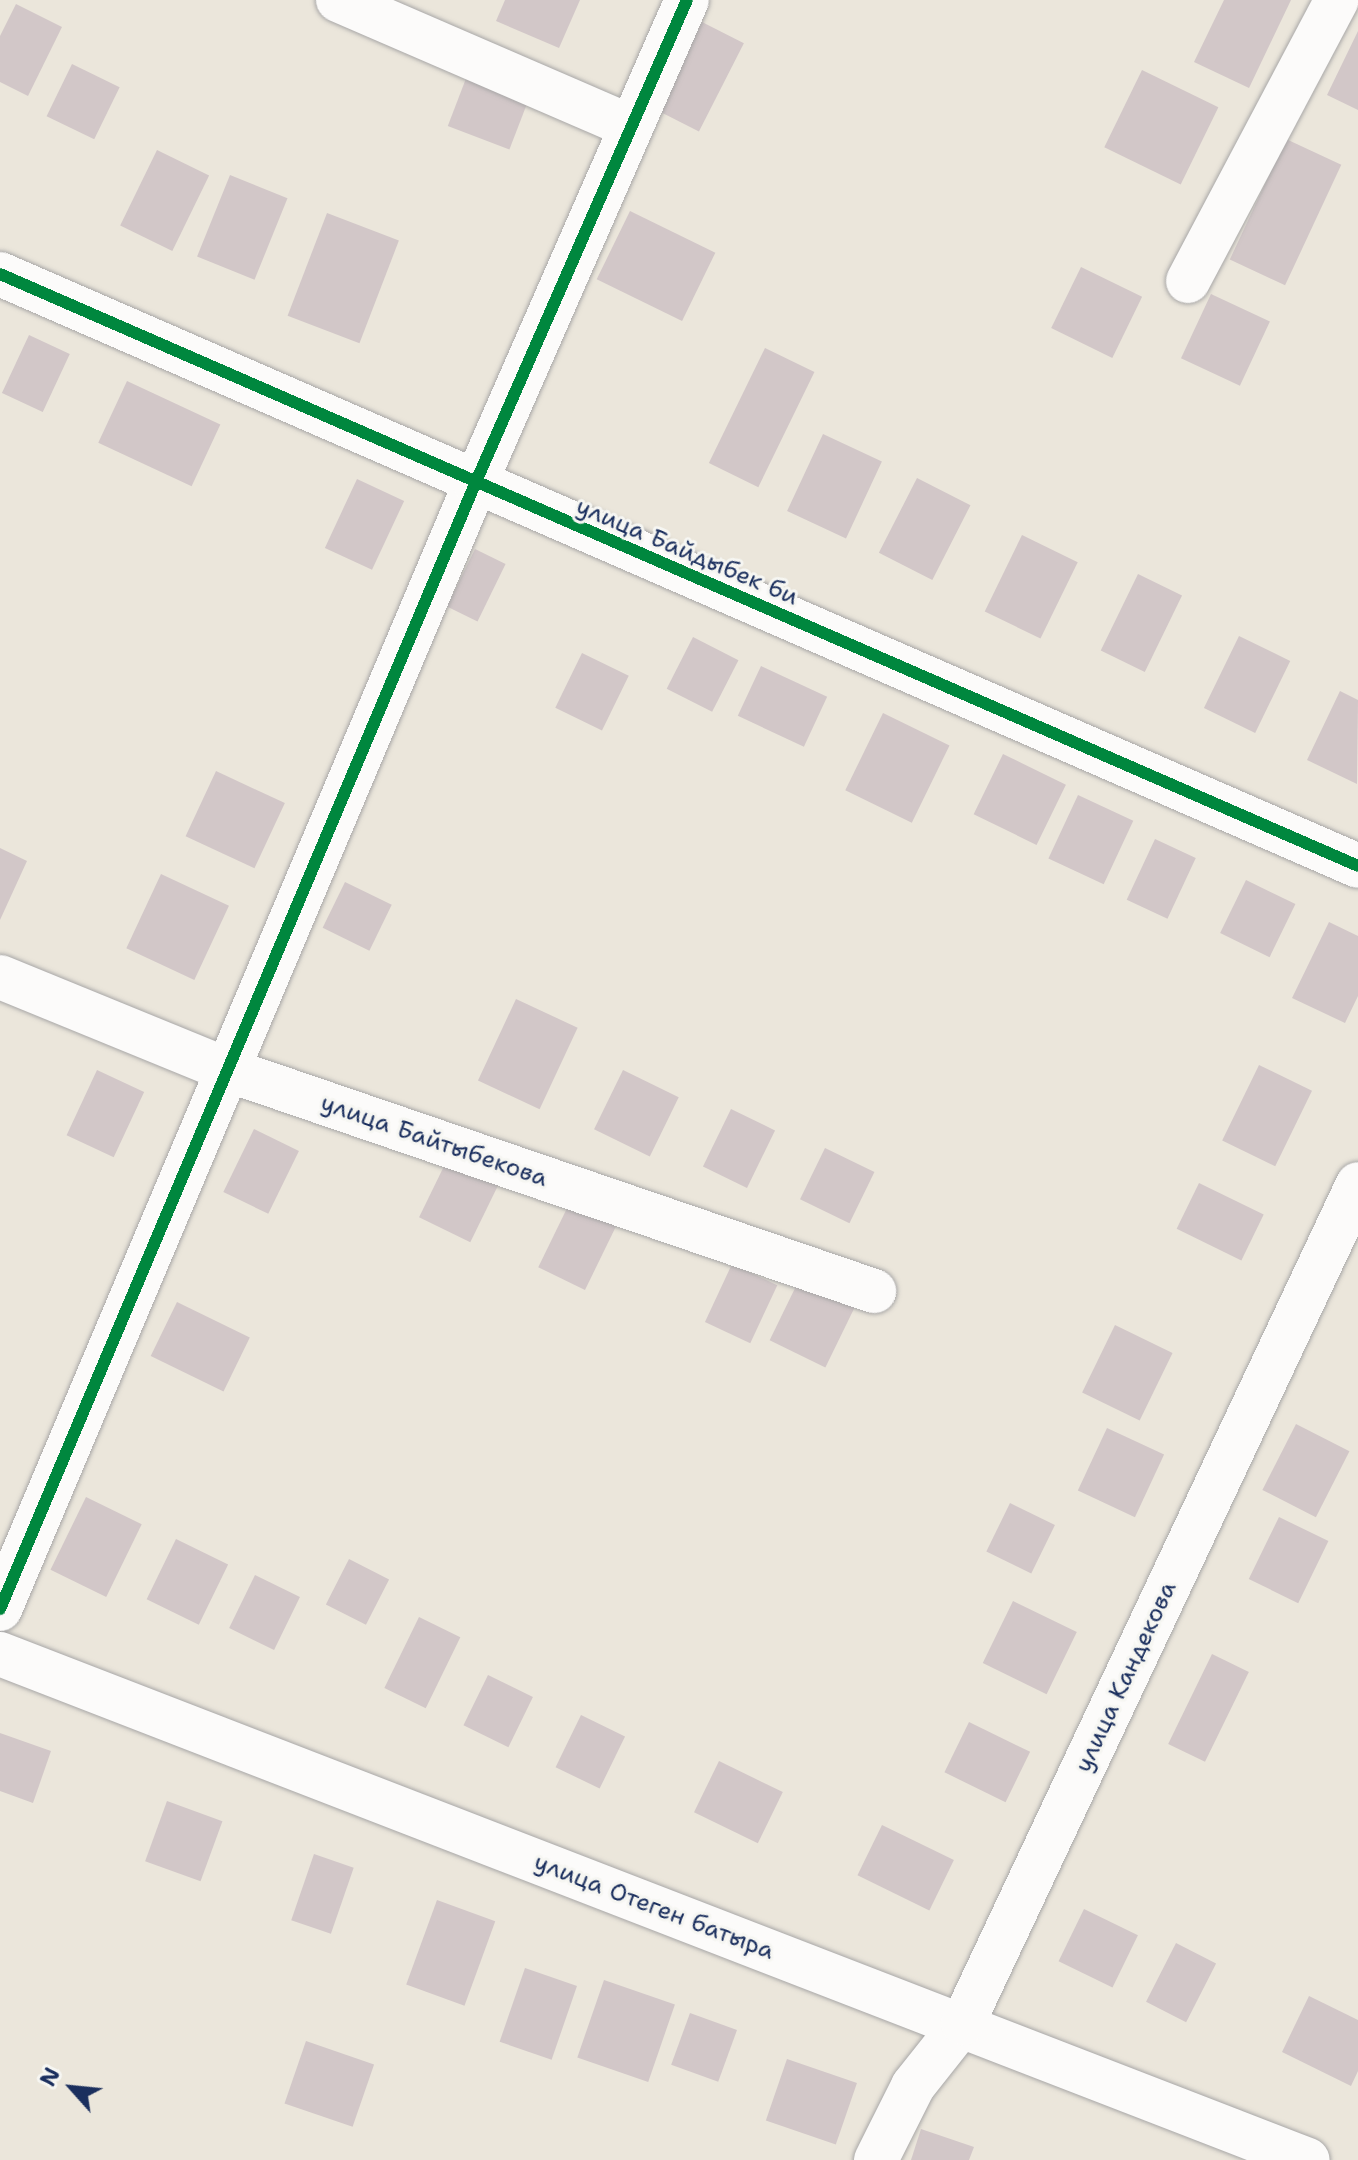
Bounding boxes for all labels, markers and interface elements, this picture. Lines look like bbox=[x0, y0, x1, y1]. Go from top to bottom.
street label: улица Байдыбек би bbox=[572, 492, 802, 612]
street label: улица Байтыбекова bbox=[317, 1089, 551, 1193]
street label: улица Кандекова bbox=[1069, 1577, 1183, 1777]
street label: улица Отеген батыра bbox=[530, 1848, 778, 1966]
north arrow bbox=[32, 2048, 112, 2128]
text: N bbox=[33, 2063, 67, 2091]

